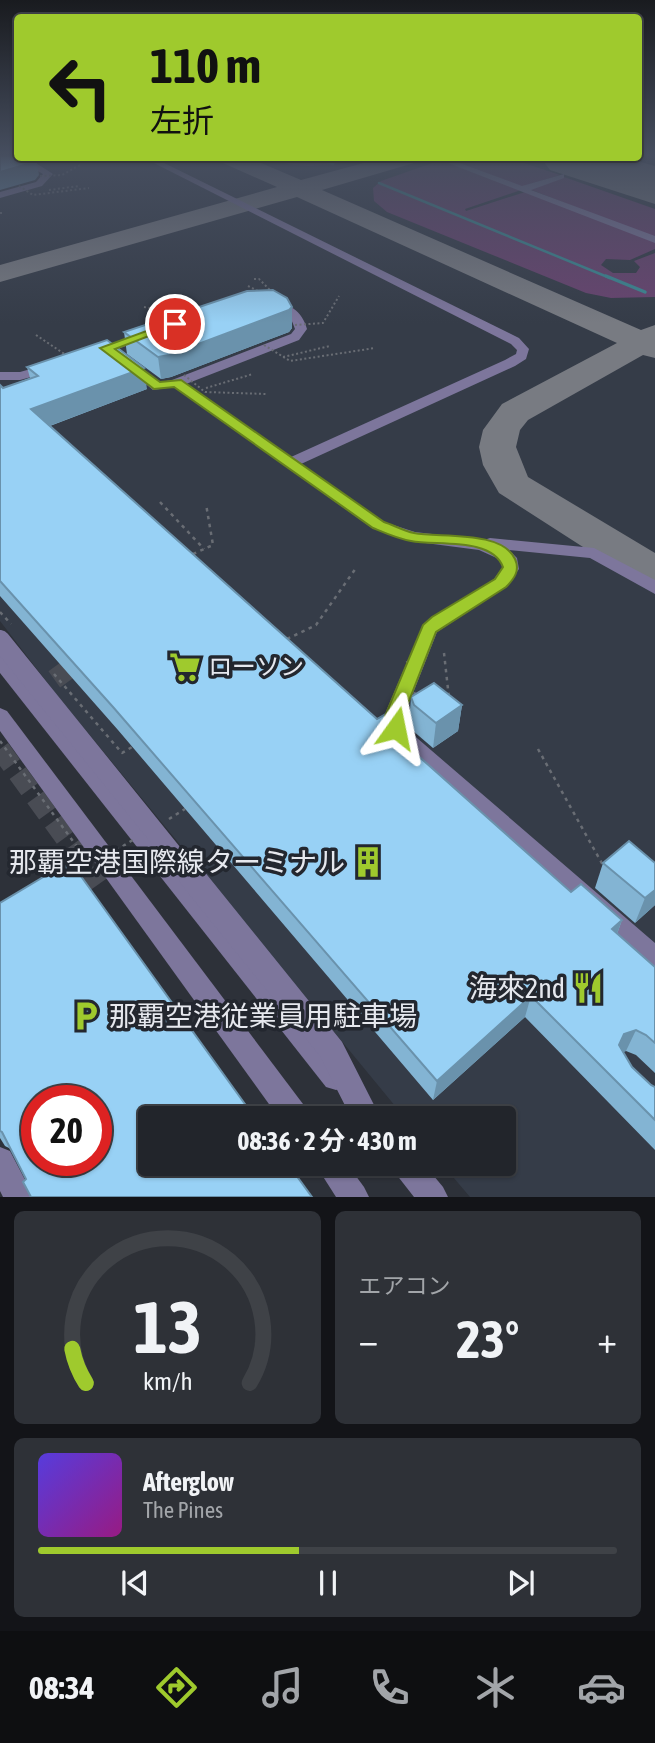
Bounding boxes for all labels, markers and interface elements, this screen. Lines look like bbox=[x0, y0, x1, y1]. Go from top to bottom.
text: 110 m bbox=[150, 37, 261, 93]
icon: left bbox=[35, 42, 126, 133]
text: 左折 bbox=[150, 102, 214, 139]
pin bbox=[145, 294, 205, 354]
icon: arrive bbox=[156, 305, 194, 343]
supermarket icon: ローソン bbox=[168, 650, 202, 684]
place label: ローソン bbox=[208, 653, 304, 680]
position arrow bbox=[359, 691, 433, 765]
building icon: 那覇空港国際線ターミナル bbox=[351, 845, 385, 879]
place label: 那覇空港国際線ターミナル bbox=[9, 846, 345, 878]
restaurant icon: 海來2nd bbox=[571, 971, 605, 1005]
place label: 海來2nd bbox=[469, 972, 565, 1004]
parking icon: 那覇空港従業員用駐車場 bbox=[69, 999, 103, 1033]
place label: 那覇空港従業員用駐車場 bbox=[109, 1000, 417, 1032]
speed limit sign: 20 bbox=[21, 1085, 112, 1176]
text: 08:36 · 2 分 · 430 m bbox=[237, 1126, 417, 1156]
text: エアコン bbox=[359, 1273, 451, 1299]
text: 13 bbox=[133, 1286, 201, 1369]
text: 23° bbox=[456, 1309, 519, 1369]
text: − bbox=[359, 1318, 378, 1361]
text: + bbox=[597, 1318, 617, 1361]
text: km/h bbox=[142, 1367, 192, 1395]
text: Afterglow bbox=[143, 1467, 234, 1497]
text: The Pines bbox=[143, 1497, 223, 1523]
icon: previous bbox=[116, 1564, 154, 1602]
icon: pause bbox=[309, 1564, 347, 1602]
icon: next bbox=[502, 1564, 540, 1602]
icon: directions bbox=[152, 1663, 201, 1712]
icon: music bbox=[258, 1663, 307, 1712]
icon: phone bbox=[365, 1663, 414, 1712]
icon: climate bbox=[471, 1663, 520, 1712]
icon: car bbox=[577, 1663, 626, 1712]
text: 08:34 bbox=[29, 1669, 95, 1706]

